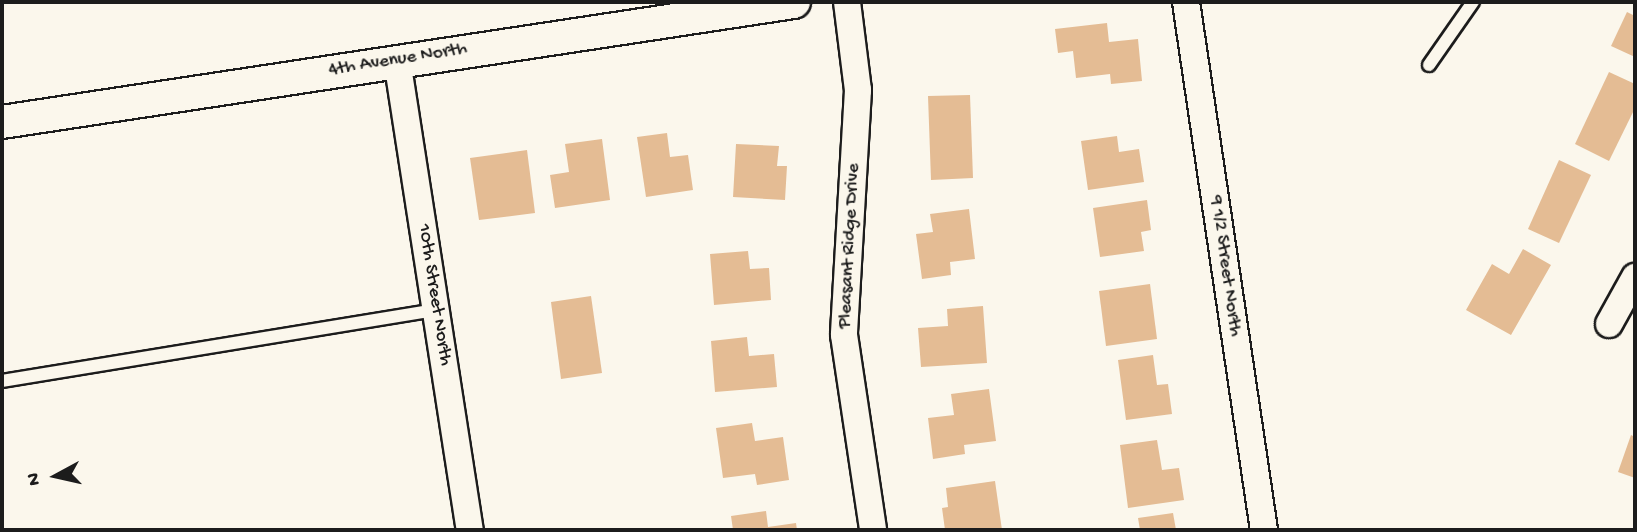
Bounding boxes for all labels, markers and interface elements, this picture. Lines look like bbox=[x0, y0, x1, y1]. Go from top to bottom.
street label: 4th Avenue North bbox=[327, 38, 469, 82]
street label: Pleasant Ridge Drive bbox=[834, 163, 866, 329]
street label: 9 1/2 Street North bbox=[1204, 194, 1246, 338]
street label: 10th Street North bbox=[412, 223, 456, 367]
north arrow bbox=[21, 441, 91, 511]
text: N bbox=[22, 471, 47, 487]

